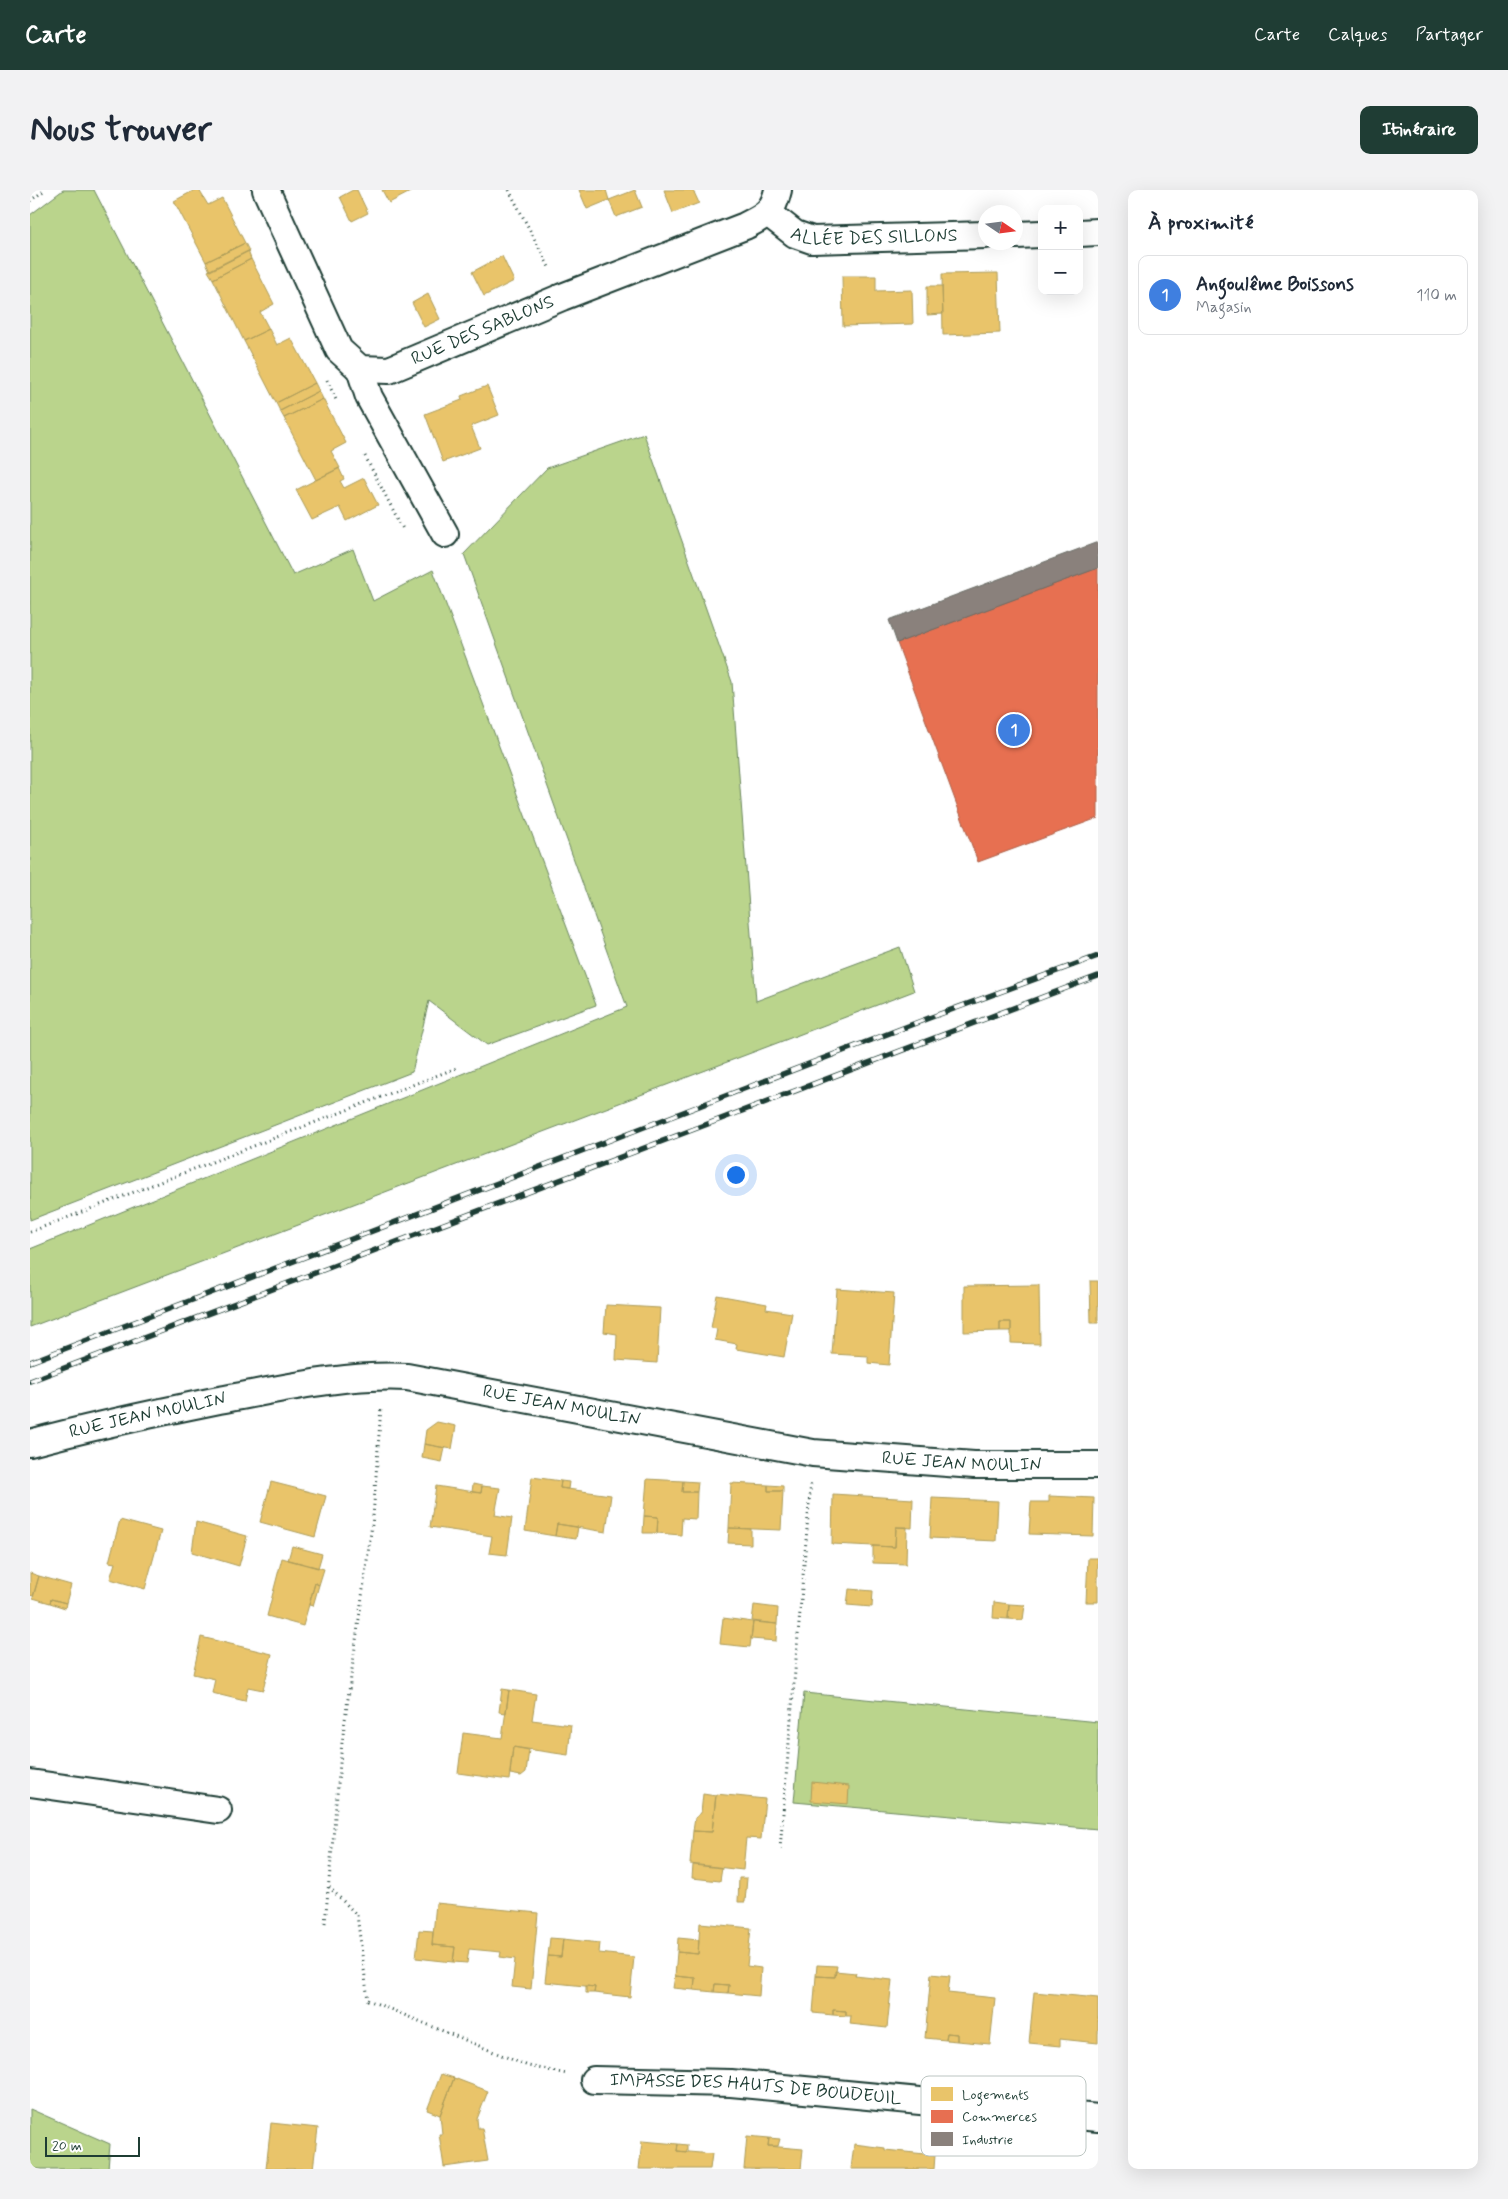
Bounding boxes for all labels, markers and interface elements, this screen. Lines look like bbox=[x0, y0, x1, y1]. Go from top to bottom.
text: Carte bbox=[25, 20, 87, 51]
text: Carte bbox=[1254, 23, 1300, 47]
text: Calques bbox=[1328, 23, 1387, 47]
text: Partager bbox=[1415, 23, 1483, 47]
button: Itinéraire bbox=[1360, 106, 1478, 154]
text: Nous trouver bbox=[30, 107, 212, 153]
north arrow bbox=[978, 205, 1023, 250]
map controls bbox=[1038, 205, 1083, 295]
button: + bbox=[1038, 205, 1083, 250]
text: À proximité bbox=[1148, 209, 1254, 237]
street label: ALLÉE DES SILLONS bbox=[787, 221, 958, 252]
button: − bbox=[1038, 250, 1083, 295]
text: Angoulême Boissons bbox=[1196, 272, 1354, 297]
text: 1 bbox=[1161, 285, 1169, 306]
text: 110 m bbox=[1416, 285, 1457, 306]
street label: RUE DES SABLONS bbox=[408, 290, 558, 371]
text: Magasin bbox=[1196, 297, 1252, 318]
pin: 1 bbox=[998, 711, 1030, 749]
your location bbox=[723, 1162, 749, 1188]
street label: RUE JEAN MOULIN bbox=[481, 1379, 643, 1432]
street label: RUE JEAN MOULIN bbox=[67, 1387, 228, 1444]
street label: RUE JEAN MOULIN bbox=[881, 1446, 1042, 1477]
street label: IMPASSE DES HAUTS DE BOUDEUIL bbox=[610, 2068, 902, 2111]
legend bbox=[921, 2076, 1086, 2156]
text: Logements bbox=[962, 2086, 1029, 2106]
text: Commerces bbox=[962, 2108, 1037, 2126]
text: Industrie bbox=[962, 2131, 1013, 2149]
scale bar bbox=[45, 2134, 140, 2157]
text: 20 m bbox=[52, 2137, 82, 2155]

